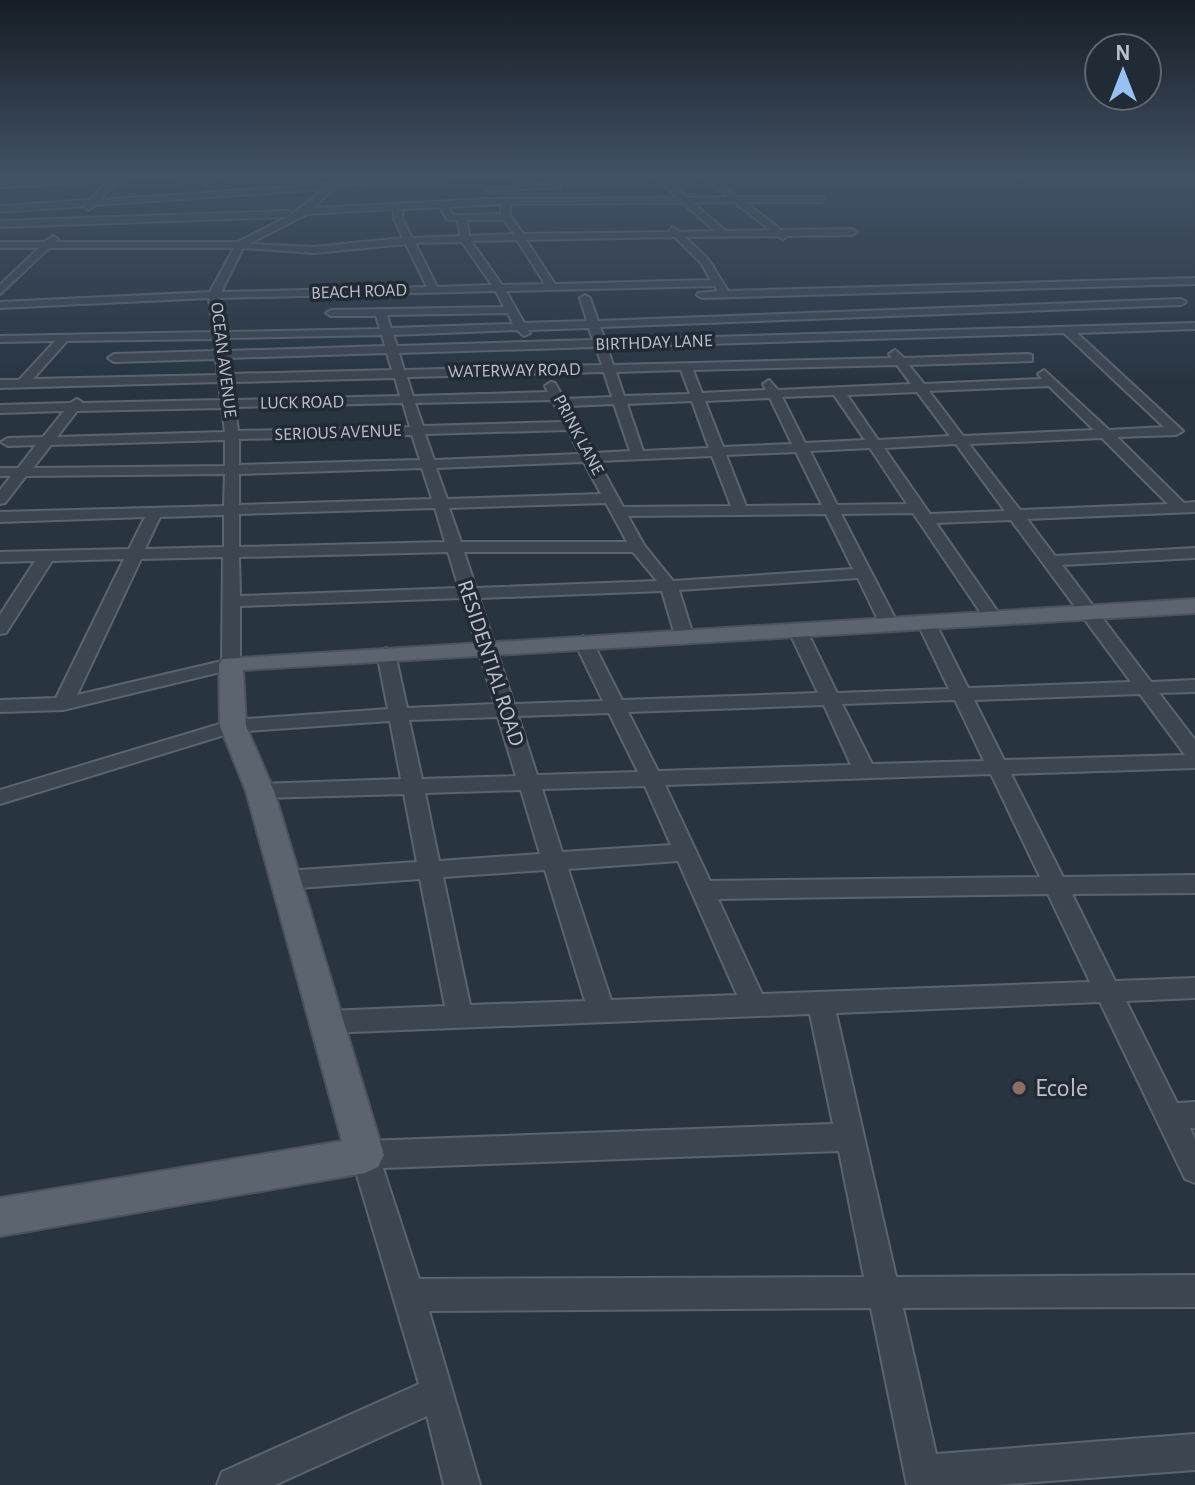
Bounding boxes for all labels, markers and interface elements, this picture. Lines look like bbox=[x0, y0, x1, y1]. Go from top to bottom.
north arrow bbox=[1083, 32, 1163, 112]
text: N bbox=[1115, 42, 1131, 64]
street label: BEACH ROAD bbox=[311, 281, 407, 303]
street label: OCEAN AVENUE bbox=[207, 301, 239, 419]
street label: BIRTHDAY LANE bbox=[595, 332, 713, 354]
street label: WATERWAY ROAD bbox=[447, 361, 581, 381]
street label: PRINK LANE bbox=[549, 392, 607, 478]
street label: LUCK ROAD bbox=[260, 393, 344, 413]
street label: SERIOUS AVENUE bbox=[274, 422, 402, 444]
street label: RESIDENTIAL ROAD bbox=[454, 577, 528, 749]
place label: Ecole bbox=[1035, 1075, 1088, 1101]
marker: Ecole bbox=[1010, 1079, 1028, 1097]

